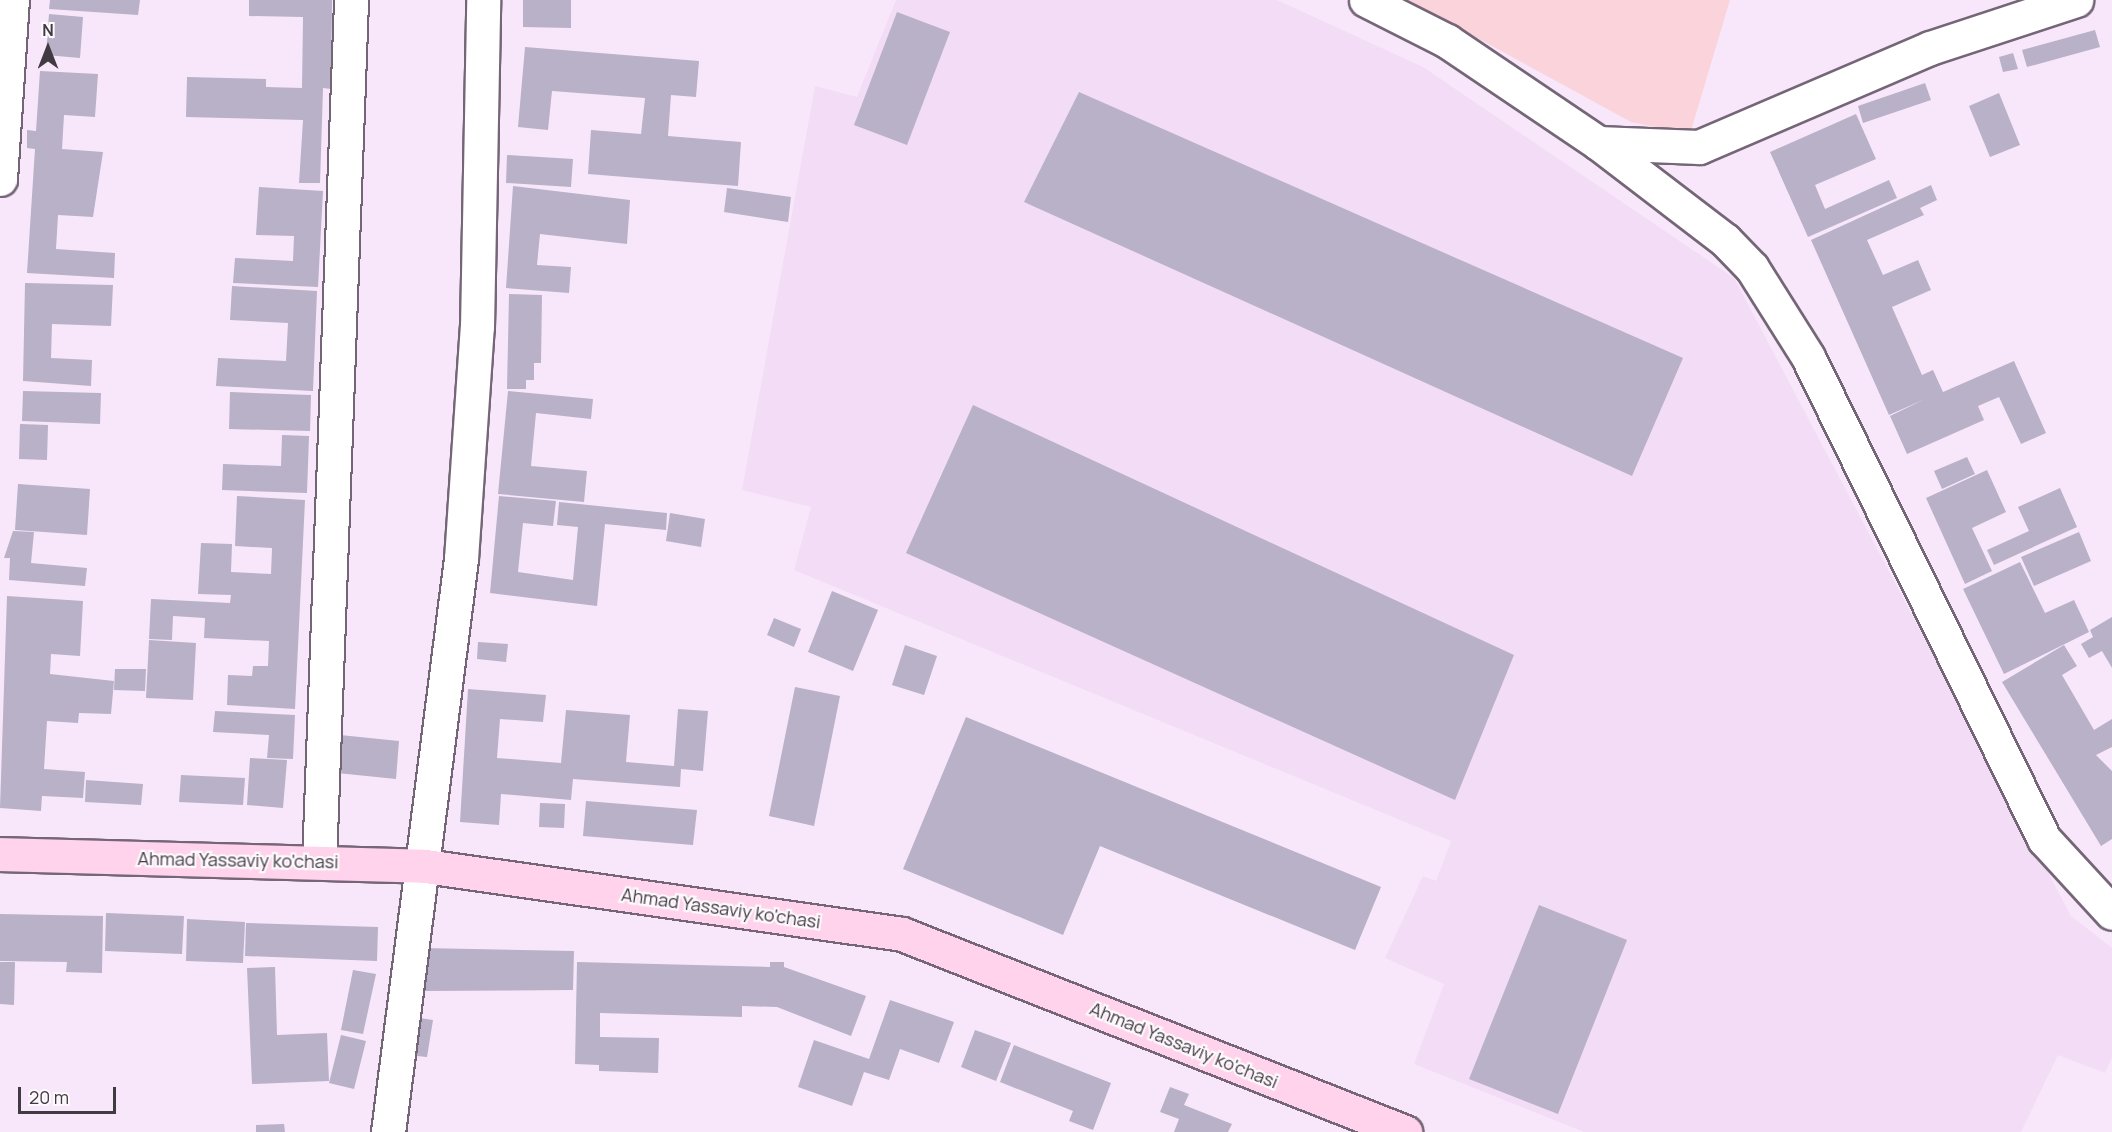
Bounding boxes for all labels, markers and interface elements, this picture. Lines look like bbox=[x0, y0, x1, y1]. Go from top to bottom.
north arrow bbox=[18, 18, 78, 78]
text: N bbox=[42, 19, 54, 41]
street label: Ahmad Yassaviy ko'chasi bbox=[137, 847, 339, 873]
street label: Ahmad Yassaviy ko'chasi bbox=[620, 883, 822, 933]
street label: Ahmad Yassaviy ko'chasi bbox=[1087, 997, 1281, 1093]
scale bar bbox=[21, 1075, 118, 1113]
text: 20 m bbox=[29, 1085, 69, 1109]

